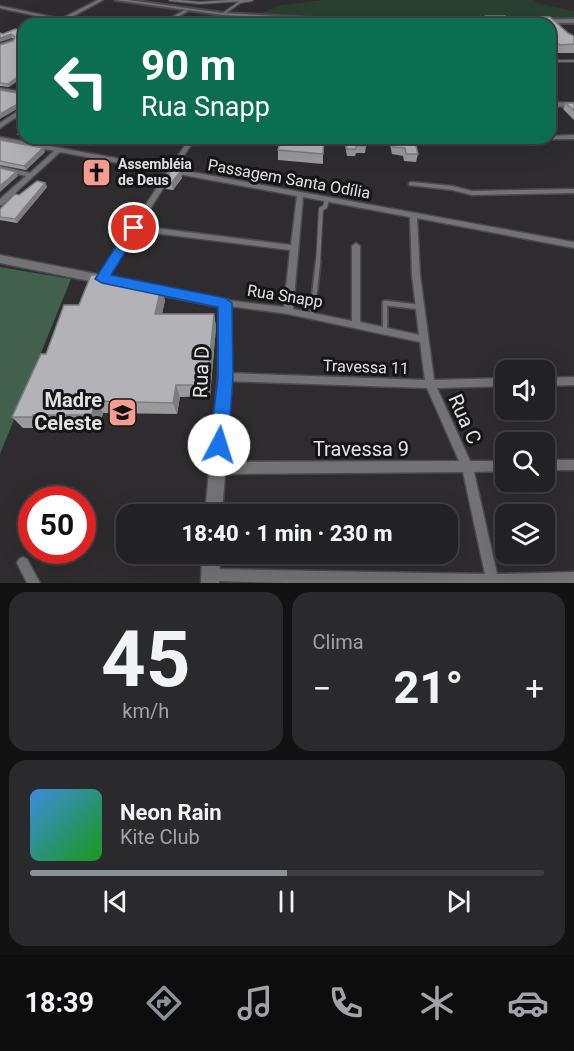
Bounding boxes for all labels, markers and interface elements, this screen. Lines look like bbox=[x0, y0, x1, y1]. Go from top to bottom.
text: 90 m bbox=[141, 41, 236, 90]
icon: left bbox=[42, 42, 120, 120]
text: Rua Snapp bbox=[141, 91, 270, 123]
street label: Passagem Santa Odília bbox=[206, 155, 372, 203]
church icon: Assembléia de Deus bbox=[81, 156, 113, 188]
place label: Assembléia de Deus bbox=[118, 156, 192, 188]
pin bbox=[108, 202, 159, 253]
icon: arrive bbox=[117, 211, 150, 244]
street label: Rua Snapp bbox=[246, 281, 324, 311]
street label: Rua D bbox=[188, 345, 214, 399]
street label: Travessa 11 bbox=[323, 356, 409, 378]
map controls bbox=[495, 360, 555, 564]
button: sound bbox=[495, 360, 555, 420]
place label: Madre Celeste bbox=[34, 388, 102, 435]
street label: Rua C bbox=[443, 390, 487, 448]
school or university icon: Madre Celeste bbox=[107, 396, 139, 428]
position arrow bbox=[187, 413, 251, 477]
button: search bbox=[495, 432, 555, 492]
street label: Travessa 9 bbox=[313, 437, 409, 461]
speed limit sign: 50 bbox=[18, 486, 96, 564]
button: layers bbox=[495, 504, 555, 564]
text: 18:40 · 1 min · 230 m bbox=[182, 521, 392, 546]
text: 45 bbox=[101, 614, 191, 705]
text: Clima bbox=[313, 630, 364, 654]
text: 21° bbox=[394, 661, 463, 714]
text: − bbox=[313, 669, 331, 708]
text: + bbox=[525, 669, 544, 708]
text: km/h bbox=[122, 699, 169, 723]
text: Neon Rain bbox=[120, 800, 222, 825]
text: Kite Club bbox=[120, 825, 200, 849]
icon: previous bbox=[99, 885, 132, 918]
icon: pause bbox=[270, 885, 303, 918]
icon: next bbox=[442, 885, 475, 918]
icon: directions bbox=[143, 982, 185, 1024]
icon: music bbox=[234, 982, 276, 1024]
icon: phone bbox=[325, 982, 367, 1024]
icon: climate bbox=[416, 982, 458, 1024]
icon: car bbox=[507, 982, 549, 1024]
text: 18:39 bbox=[25, 987, 94, 1019]

